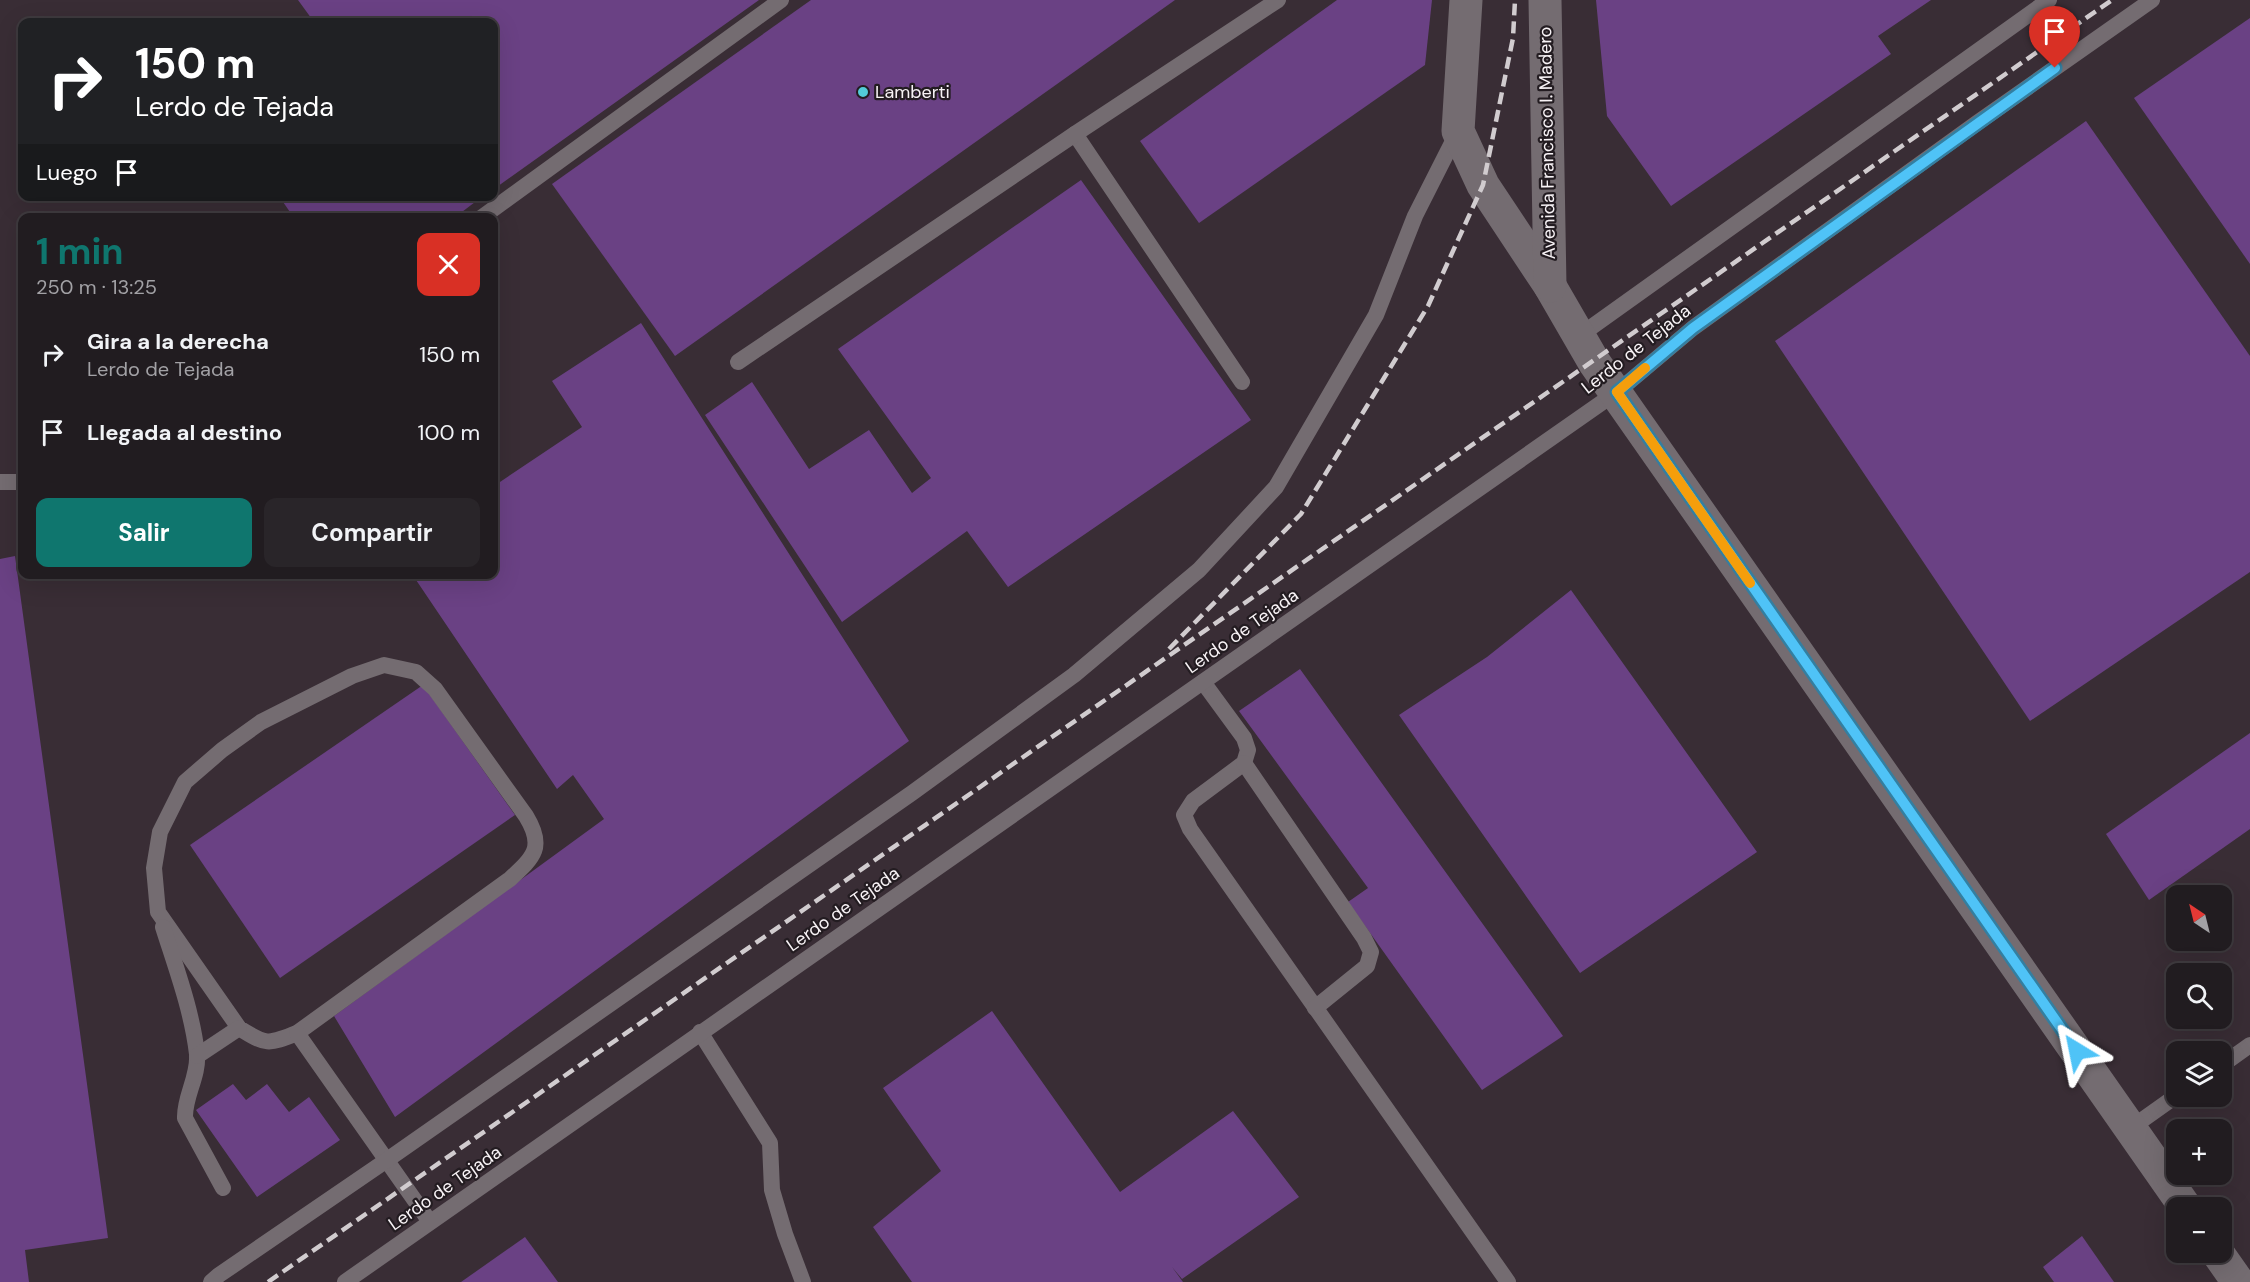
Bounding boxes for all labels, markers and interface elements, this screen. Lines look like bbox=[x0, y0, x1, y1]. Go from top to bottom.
pin bbox=[2029, 6, 2080, 68]
icon: arrive bbox=[2038, 15, 2071, 48]
street label: Avenida Francisco I. Madero bbox=[1533, 26, 1561, 260]
text: 150 m bbox=[135, 36, 255, 91]
icon: right bbox=[36, 42, 114, 120]
place label: Lamberti bbox=[875, 80, 950, 104]
marker: Lamberti bbox=[856, 85, 870, 99]
text: Lerdo de Tejada bbox=[135, 89, 334, 124]
icon: arrive bbox=[110, 156, 143, 189]
text: Luego bbox=[36, 158, 98, 187]
text: 1 min bbox=[36, 228, 124, 275]
button: close bbox=[417, 233, 480, 296]
text: 250 m · 13:25 bbox=[36, 274, 157, 300]
street label: Lerdo de Tejada bbox=[1576, 299, 1696, 399]
text: Gira a la derecha bbox=[87, 327, 269, 356]
icon: right bbox=[36, 338, 69, 371]
text: 150 m bbox=[419, 340, 480, 369]
text: Lerdo de Tejada bbox=[87, 356, 234, 382]
icon: arrive bbox=[36, 416, 69, 449]
text: Llegada al destino bbox=[87, 418, 282, 447]
text: 100 m bbox=[418, 418, 480, 447]
button: Salir bbox=[36, 498, 252, 567]
button: Compartir bbox=[264, 498, 480, 567]
street label: Lerdo de Tejada bbox=[1181, 583, 1303, 679]
street label: Lerdo de Tejada bbox=[782, 861, 904, 957]
north arrow bbox=[2166, 885, 2232, 951]
map controls bbox=[2166, 885, 2232, 1263]
button: search bbox=[2166, 963, 2232, 1029]
position arrow bbox=[2045, 1019, 2109, 1083]
button: layers bbox=[2166, 1041, 2232, 1107]
button: + bbox=[2166, 1119, 2232, 1185]
street label: Lerdo de Tejada bbox=[384, 1140, 506, 1236]
button: − bbox=[2166, 1197, 2232, 1263]

